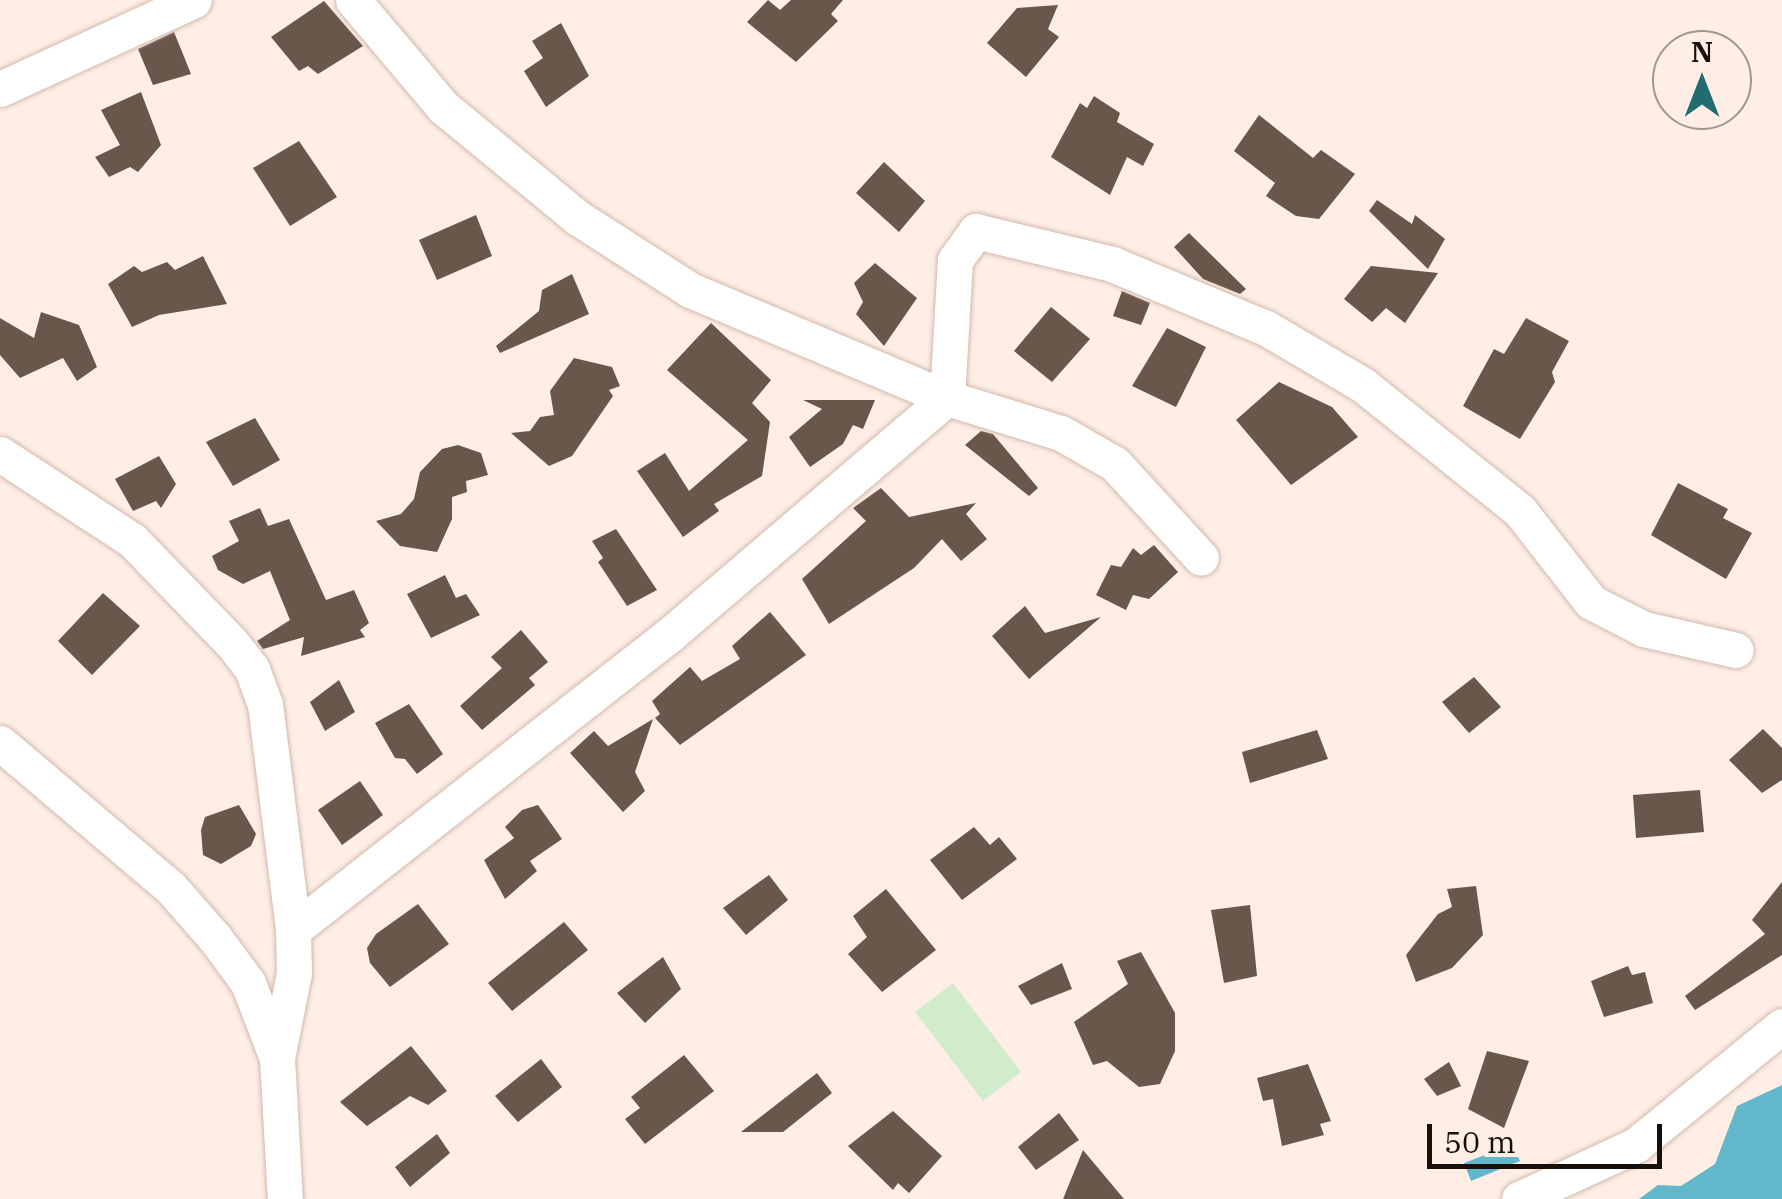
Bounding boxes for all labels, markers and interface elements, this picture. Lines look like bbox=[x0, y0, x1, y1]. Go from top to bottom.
north arrow bbox=[1652, 30, 1752, 130]
text: N bbox=[1691, 33, 1713, 70]
scale bar bbox=[1432, 1104, 1667, 1166]
text: 50 m bbox=[1444, 1122, 1516, 1161]

